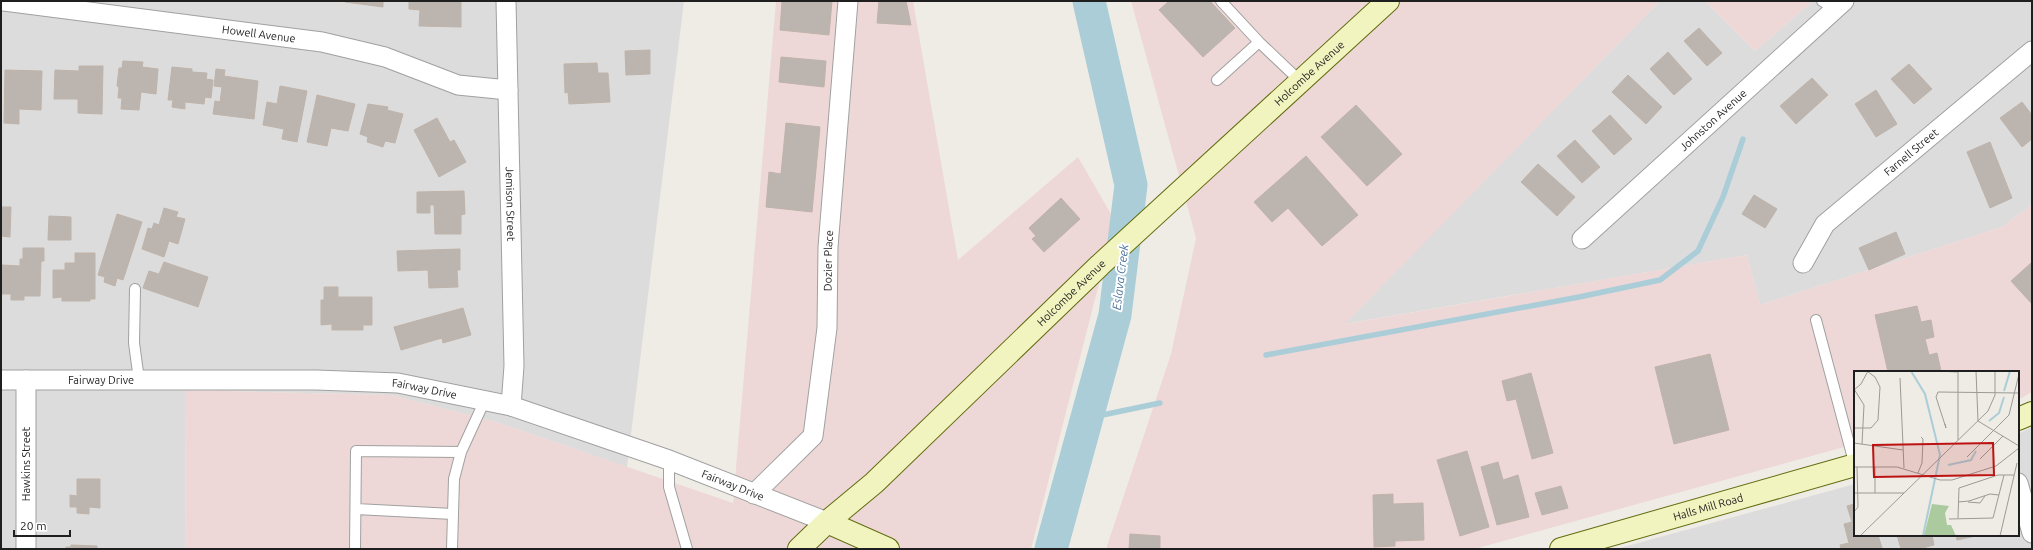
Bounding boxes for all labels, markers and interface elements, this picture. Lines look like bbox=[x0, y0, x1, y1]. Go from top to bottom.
street label: Howell Avenue bbox=[221, 23, 296, 45]
street label: Holcombe Avenue bbox=[1272, 38, 1347, 108]
street label: Johnston Avenue bbox=[1677, 87, 1749, 153]
street label: Farnell Street bbox=[1882, 126, 1941, 178]
street label: Jemison Street bbox=[504, 167, 517, 242]
street label: Dozier Place bbox=[821, 230, 835, 291]
water label: Eslava Creek bbox=[1109, 242, 1131, 311]
street label: Holcombe Avenue bbox=[1035, 257, 1108, 328]
inset map bbox=[1854, 371, 2019, 536]
street label: Fairway Drive bbox=[68, 374, 134, 386]
street label: Fairway Drive bbox=[392, 377, 458, 401]
street label: Hawkins Street bbox=[20, 426, 32, 501]
street label: Fairway Drive bbox=[700, 467, 766, 503]
street label: Halls Mill Road bbox=[1672, 491, 1745, 523]
scale bar bbox=[14, 512, 70, 538]
text: 20 m bbox=[20, 519, 47, 532]

